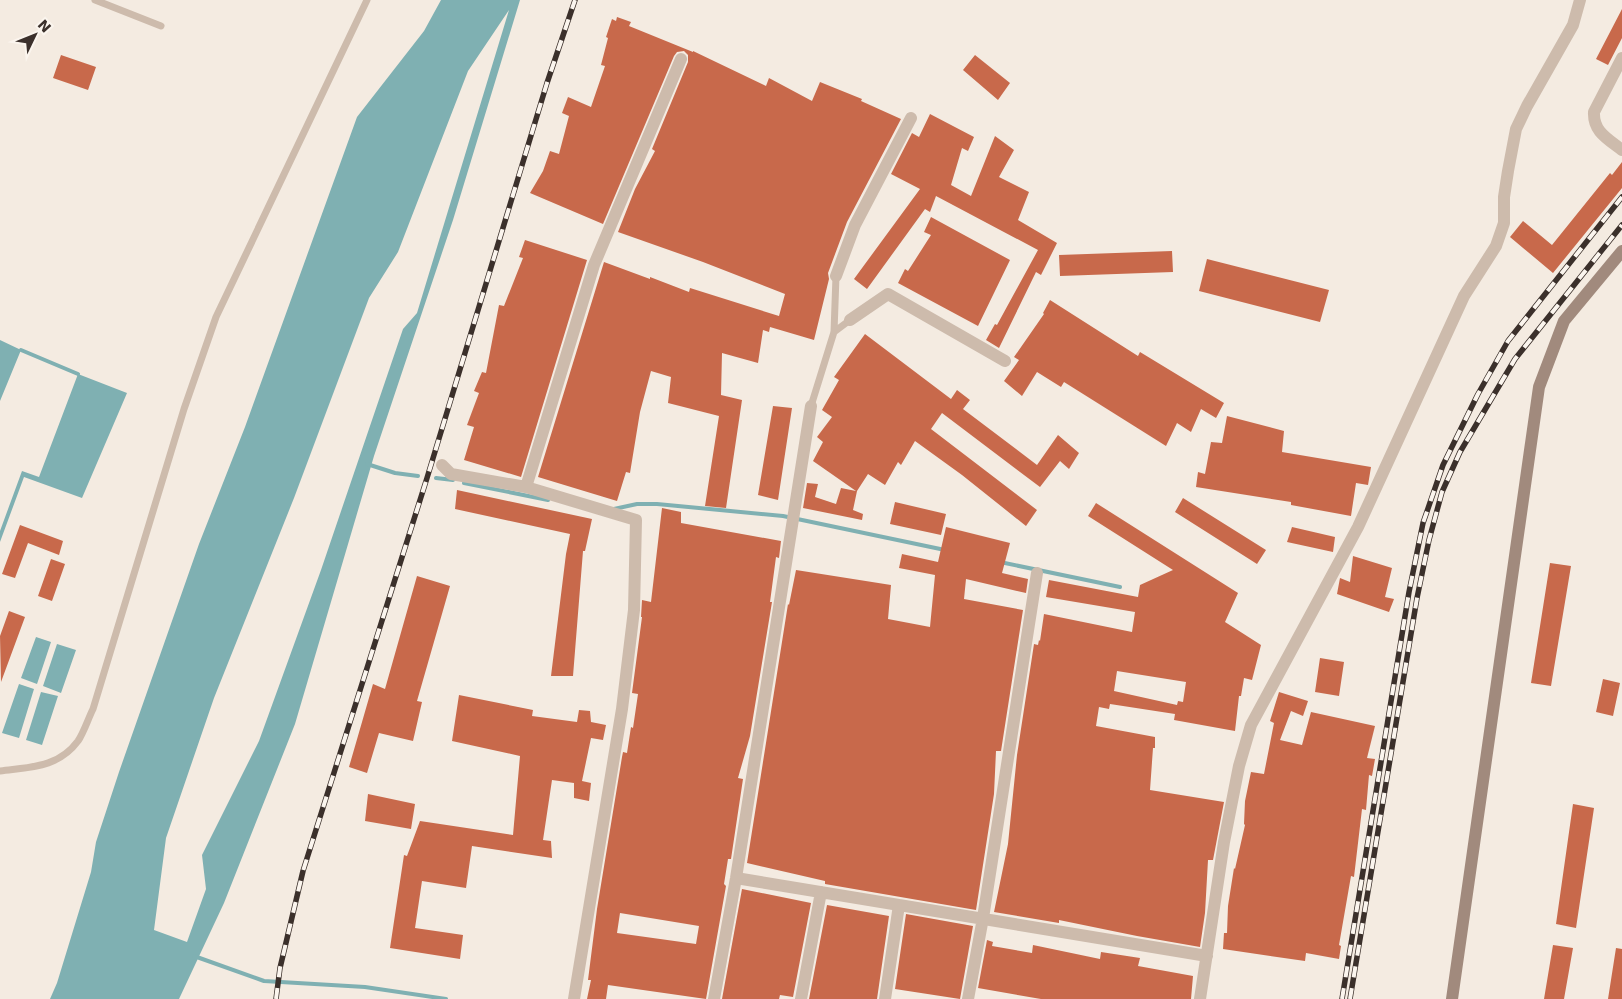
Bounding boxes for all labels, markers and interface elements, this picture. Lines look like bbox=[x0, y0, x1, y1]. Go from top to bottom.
north arrow bbox=[10, 10, 60, 60]
text: N bbox=[35, 16, 54, 36]

